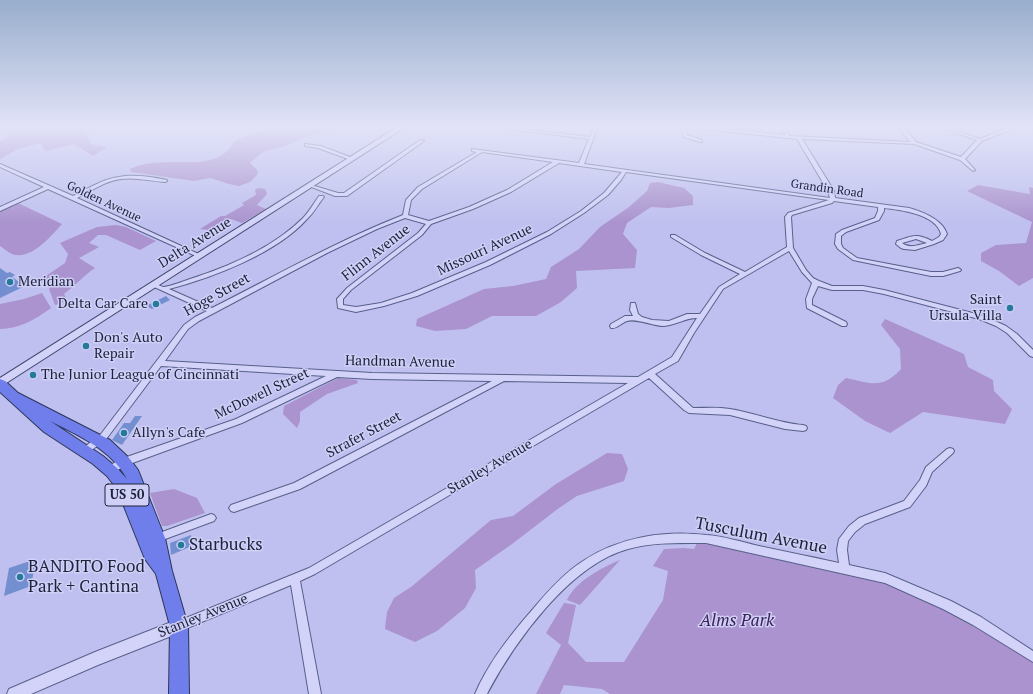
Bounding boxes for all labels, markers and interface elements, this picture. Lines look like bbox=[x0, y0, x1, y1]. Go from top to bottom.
street label: Grandin Road bbox=[790, 177, 864, 201]
street label: Golden Avenue bbox=[64, 178, 144, 226]
street label: Delta Avenue bbox=[155, 214, 235, 272]
street label: Flinn Avenue bbox=[339, 221, 413, 285]
street label: Missouri Avenue bbox=[435, 221, 535, 279]
street label: Hoge Street bbox=[181, 270, 253, 320]
place label: Meridian bbox=[18, 274, 74, 290]
marker: Meridian bbox=[5, 277, 15, 287]
place label: Saint Ursula Villa bbox=[929, 292, 1002, 324]
place label: Delta Car Care bbox=[58, 296, 148, 312]
marker: Delta Car Care bbox=[151, 299, 161, 309]
marker: Saint Ursula Villa bbox=[1005, 303, 1015, 313]
place label: Don's Auto Repair bbox=[94, 330, 163, 362]
marker: Don's Auto Repair bbox=[81, 341, 91, 351]
street label: Handman Avenue bbox=[345, 353, 455, 371]
street label: McDowell Street bbox=[212, 365, 312, 423]
place label: The Junior League of Cincinnati bbox=[41, 367, 239, 383]
marker: The Junior League of Cincinnati bbox=[28, 370, 38, 380]
street label: Strafer Street bbox=[323, 408, 405, 462]
place label: Allyn's Cafe bbox=[132, 425, 205, 441]
marker: Allyn's Cafe bbox=[119, 428, 129, 438]
street label: Stanley Avenue bbox=[444, 436, 536, 498]
road number: US 50 bbox=[105, 484, 149, 506]
street label: Tusculum Avenue bbox=[693, 513, 829, 559]
place label: Starbucks bbox=[189, 535, 263, 555]
marker: Starbucks bbox=[176, 540, 186, 550]
place label: BANDITO Food Park + Cantina bbox=[28, 557, 145, 597]
marker: BANDITO Food Park + Cantina bbox=[15, 572, 25, 582]
street label: Stanley Avenue bbox=[156, 590, 250, 642]
park label: Alms Park bbox=[700, 611, 774, 631]

